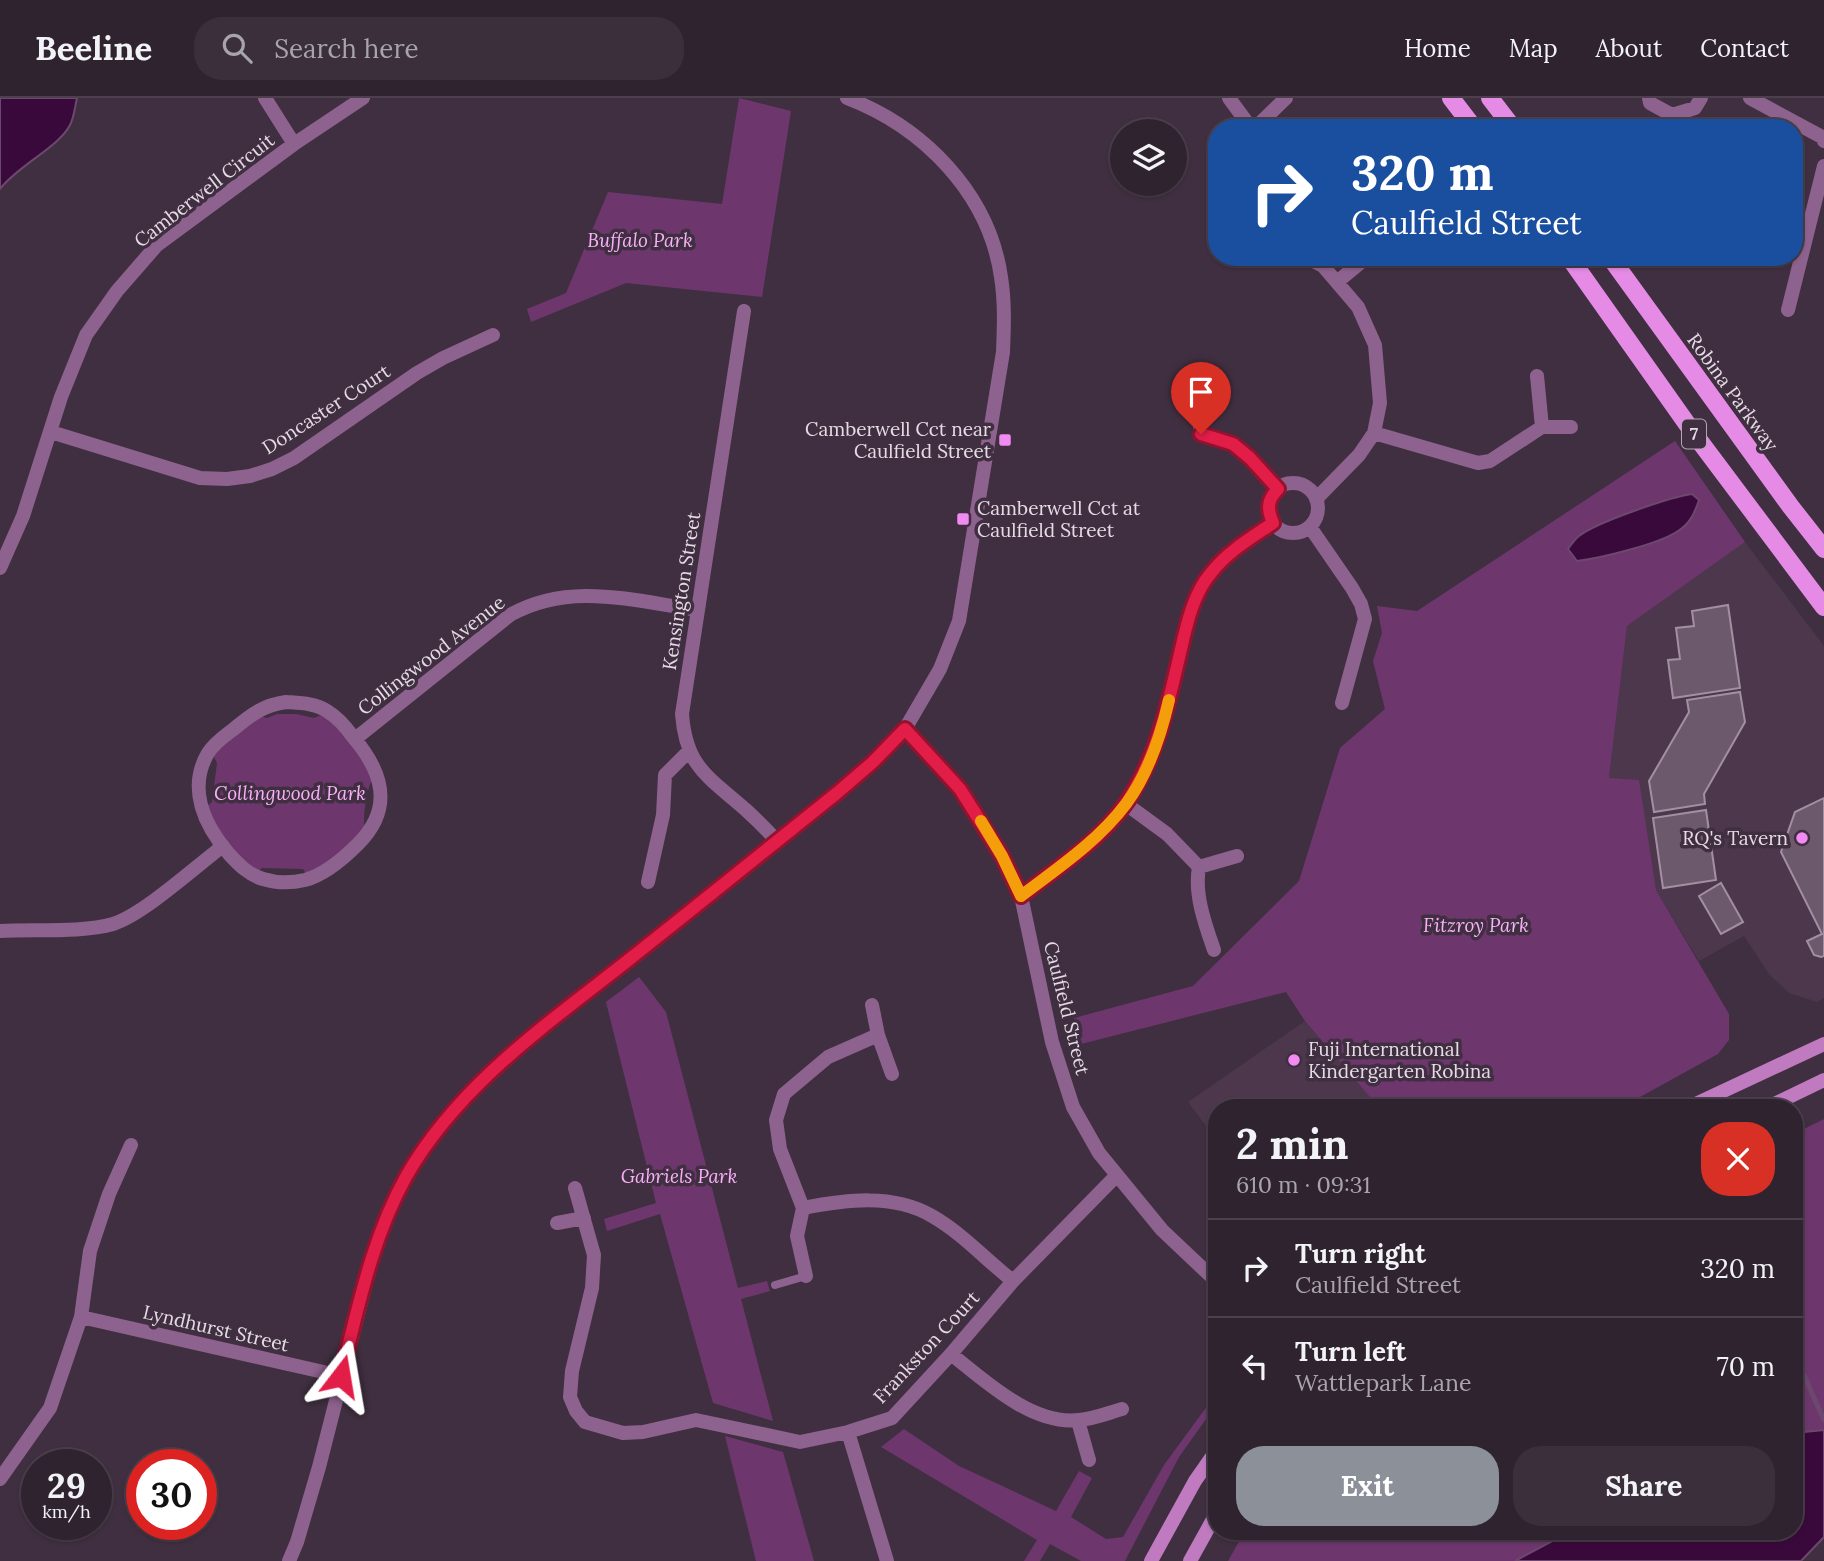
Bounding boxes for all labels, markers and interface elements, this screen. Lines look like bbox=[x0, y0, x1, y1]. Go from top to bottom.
search box bbox=[194, 17, 684, 80]
text: Beeline bbox=[35, 27, 152, 69]
icon: search bbox=[218, 29, 256, 67]
text: Search here bbox=[274, 32, 419, 65]
text: Home bbox=[1404, 33, 1471, 64]
text: Map bbox=[1509, 33, 1558, 64]
text: About bbox=[1596, 33, 1662, 64]
text: Contact bbox=[1700, 33, 1789, 64]
map controls bbox=[1110, 119, 1187, 196]
button: layers bbox=[1110, 119, 1187, 196]
street label: Camberwell Circuit bbox=[129, 127, 279, 252]
text: 320 m bbox=[1351, 141, 1494, 203]
icon: right bbox=[1236, 147, 1327, 238]
text: Caulfield Street bbox=[1351, 202, 1582, 243]
park label: Buffalo Park bbox=[587, 228, 693, 252]
street label: Robina Parkway bbox=[1682, 328, 1784, 456]
street label: Doncaster Court bbox=[257, 358, 395, 459]
pin bbox=[1171, 362, 1231, 434]
icon: arrive bbox=[1182, 373, 1220, 411]
place label: Camberwell Cct near Caulfield Street bbox=[805, 417, 992, 463]
road number: 7 bbox=[1682, 420, 1706, 448]
marker: Camberwell Cct near Caulfield Street bbox=[997, 432, 1013, 448]
place label: Camberwell Cct at Caulfield Street bbox=[977, 496, 1141, 542]
street label: Kensington Street bbox=[657, 510, 705, 672]
marker: Camberwell Cct at Caulfield Street bbox=[955, 511, 971, 527]
street label: Collingwood Avenue bbox=[353, 590, 509, 720]
park label: Collingwood Park bbox=[214, 781, 366, 805]
place label: RQ's Tavern bbox=[1682, 826, 1788, 850]
marker: RQ's Tavern bbox=[1794, 830, 1810, 846]
park label: Fitzroy Park bbox=[1423, 913, 1529, 937]
street label: Caulfield Street bbox=[1039, 939, 1095, 1078]
place label: Fuji International Kindergarten Robina bbox=[1308, 1037, 1491, 1083]
marker: Fuji International Kindergarten Robina bbox=[1286, 1052, 1302, 1068]
text: 2 min bbox=[1236, 1117, 1349, 1171]
button: close bbox=[1701, 1122, 1775, 1196]
park label: Gabriels Park bbox=[621, 1164, 737, 1188]
text: 610 m · 09:31 bbox=[1236, 1170, 1371, 1199]
text: Turn right bbox=[1295, 1237, 1426, 1270]
icon: right bbox=[1236, 1249, 1274, 1287]
text: 320 m bbox=[1700, 1252, 1775, 1285]
text: Caulfield Street bbox=[1295, 1270, 1461, 1299]
street label: Frankston Court bbox=[868, 1285, 985, 1408]
street label: Lyndhurst Street bbox=[141, 1300, 292, 1357]
text: Turn left bbox=[1295, 1335, 1406, 1368]
position arrow bbox=[304, 1339, 378, 1413]
icon: left bbox=[1236, 1347, 1274, 1385]
text: 70 m bbox=[1717, 1350, 1775, 1383]
text: Wattlepark Lane bbox=[1295, 1368, 1471, 1397]
button: Exit bbox=[1236, 1446, 1499, 1526]
button: Share bbox=[1513, 1446, 1775, 1526]
speed limit sign: 30 bbox=[126, 1449, 217, 1540]
text: 29 bbox=[47, 1463, 86, 1508]
text: km/h bbox=[42, 1500, 91, 1523]

